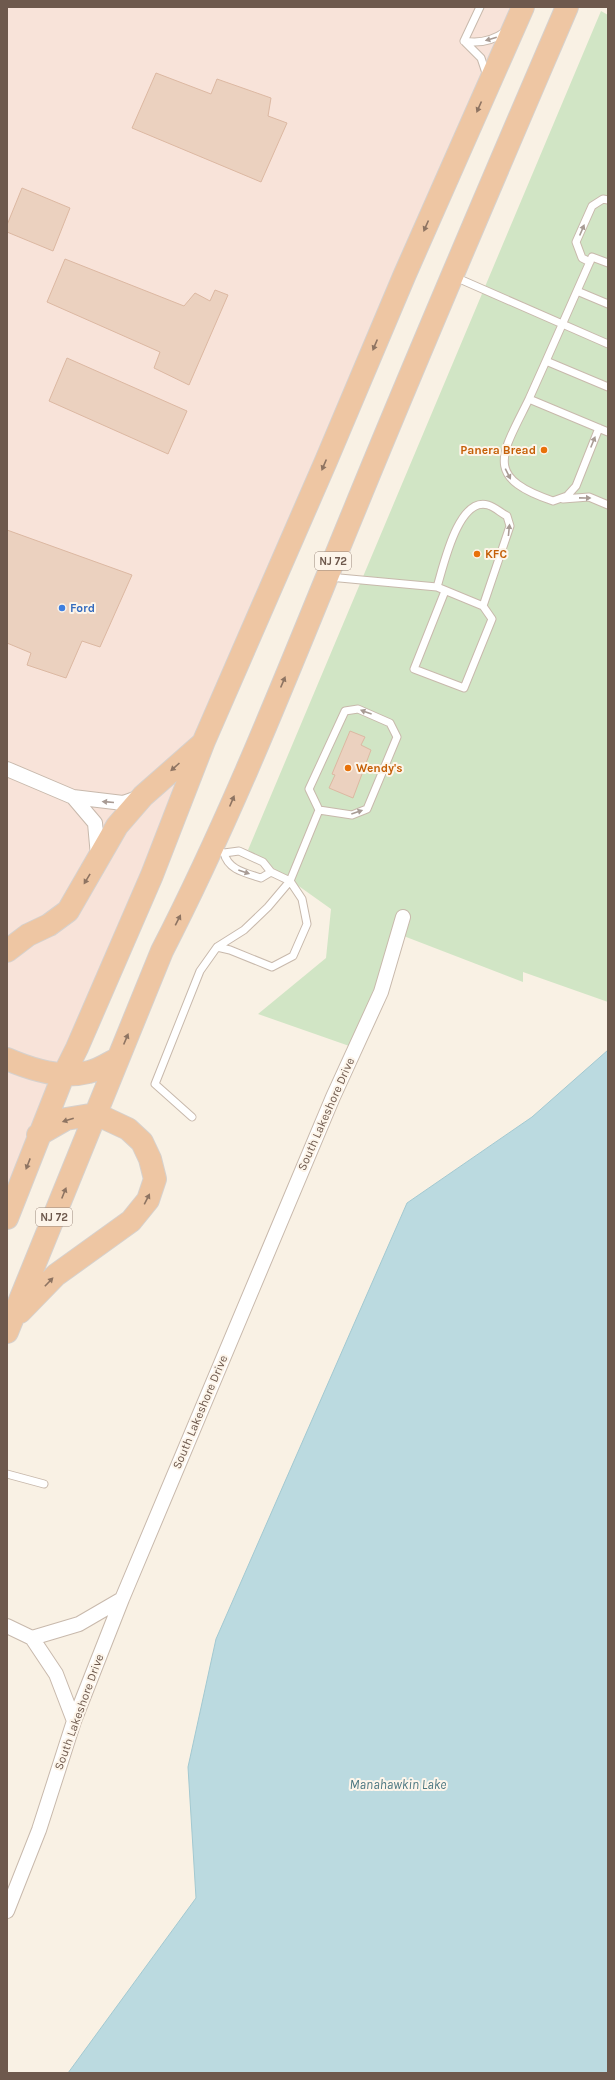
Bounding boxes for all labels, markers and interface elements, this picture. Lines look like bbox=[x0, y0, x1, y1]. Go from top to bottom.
one-way arrow bbox=[484, 36, 496, 42]
one-way arrow bbox=[475, 101, 481, 113]
one-way arrow bbox=[423, 220, 429, 231]
one-way arrow bbox=[579, 224, 585, 236]
one-way arrow bbox=[372, 340, 378, 351]
one-way arrow bbox=[590, 437, 596, 448]
place label: Panera Bread bbox=[460, 443, 536, 457]
marker: Panera Bread bbox=[539, 445, 549, 455]
one-way arrow bbox=[321, 459, 328, 471]
one-way arrow bbox=[505, 468, 511, 480]
one-way arrow bbox=[579, 495, 592, 501]
one-way arrow bbox=[505, 523, 512, 536]
place label: KFC bbox=[485, 547, 507, 561]
marker: KFC bbox=[472, 549, 482, 559]
road number: NJ 72 bbox=[315, 552, 351, 570]
place label: Ford bbox=[70, 601, 95, 615]
marker: Ford bbox=[57, 603, 67, 613]
one-way arrow bbox=[280, 676, 286, 687]
one-way arrow bbox=[359, 708, 371, 714]
place label: Wendy's bbox=[356, 761, 403, 775]
one-way arrow bbox=[170, 763, 180, 772]
marker: Wendy's bbox=[343, 763, 353, 773]
one-way arrow bbox=[229, 796, 235, 807]
one-way arrow bbox=[102, 798, 114, 805]
one-way arrow bbox=[352, 809, 364, 815]
one-way arrow bbox=[238, 869, 250, 875]
one-way arrow bbox=[83, 873, 90, 885]
one-way arrow bbox=[175, 914, 182, 925]
one-way arrow bbox=[123, 1033, 129, 1044]
street label: South Lakeshore Drive bbox=[295, 1055, 357, 1173]
one-way arrow bbox=[62, 1117, 74, 1123]
one-way arrow bbox=[24, 1158, 30, 1170]
one-way arrow bbox=[61, 1187, 67, 1199]
one-way arrow bbox=[144, 1193, 150, 1205]
road number: NJ 72 bbox=[36, 1208, 72, 1226]
one-way arrow bbox=[44, 1277, 54, 1287]
street label: South Lakeshore Drive bbox=[170, 1353, 230, 1471]
street label: South Lakeshore Drive bbox=[52, 1652, 106, 1772]
water label: Manahawkin Lake bbox=[350, 1777, 446, 1792]

